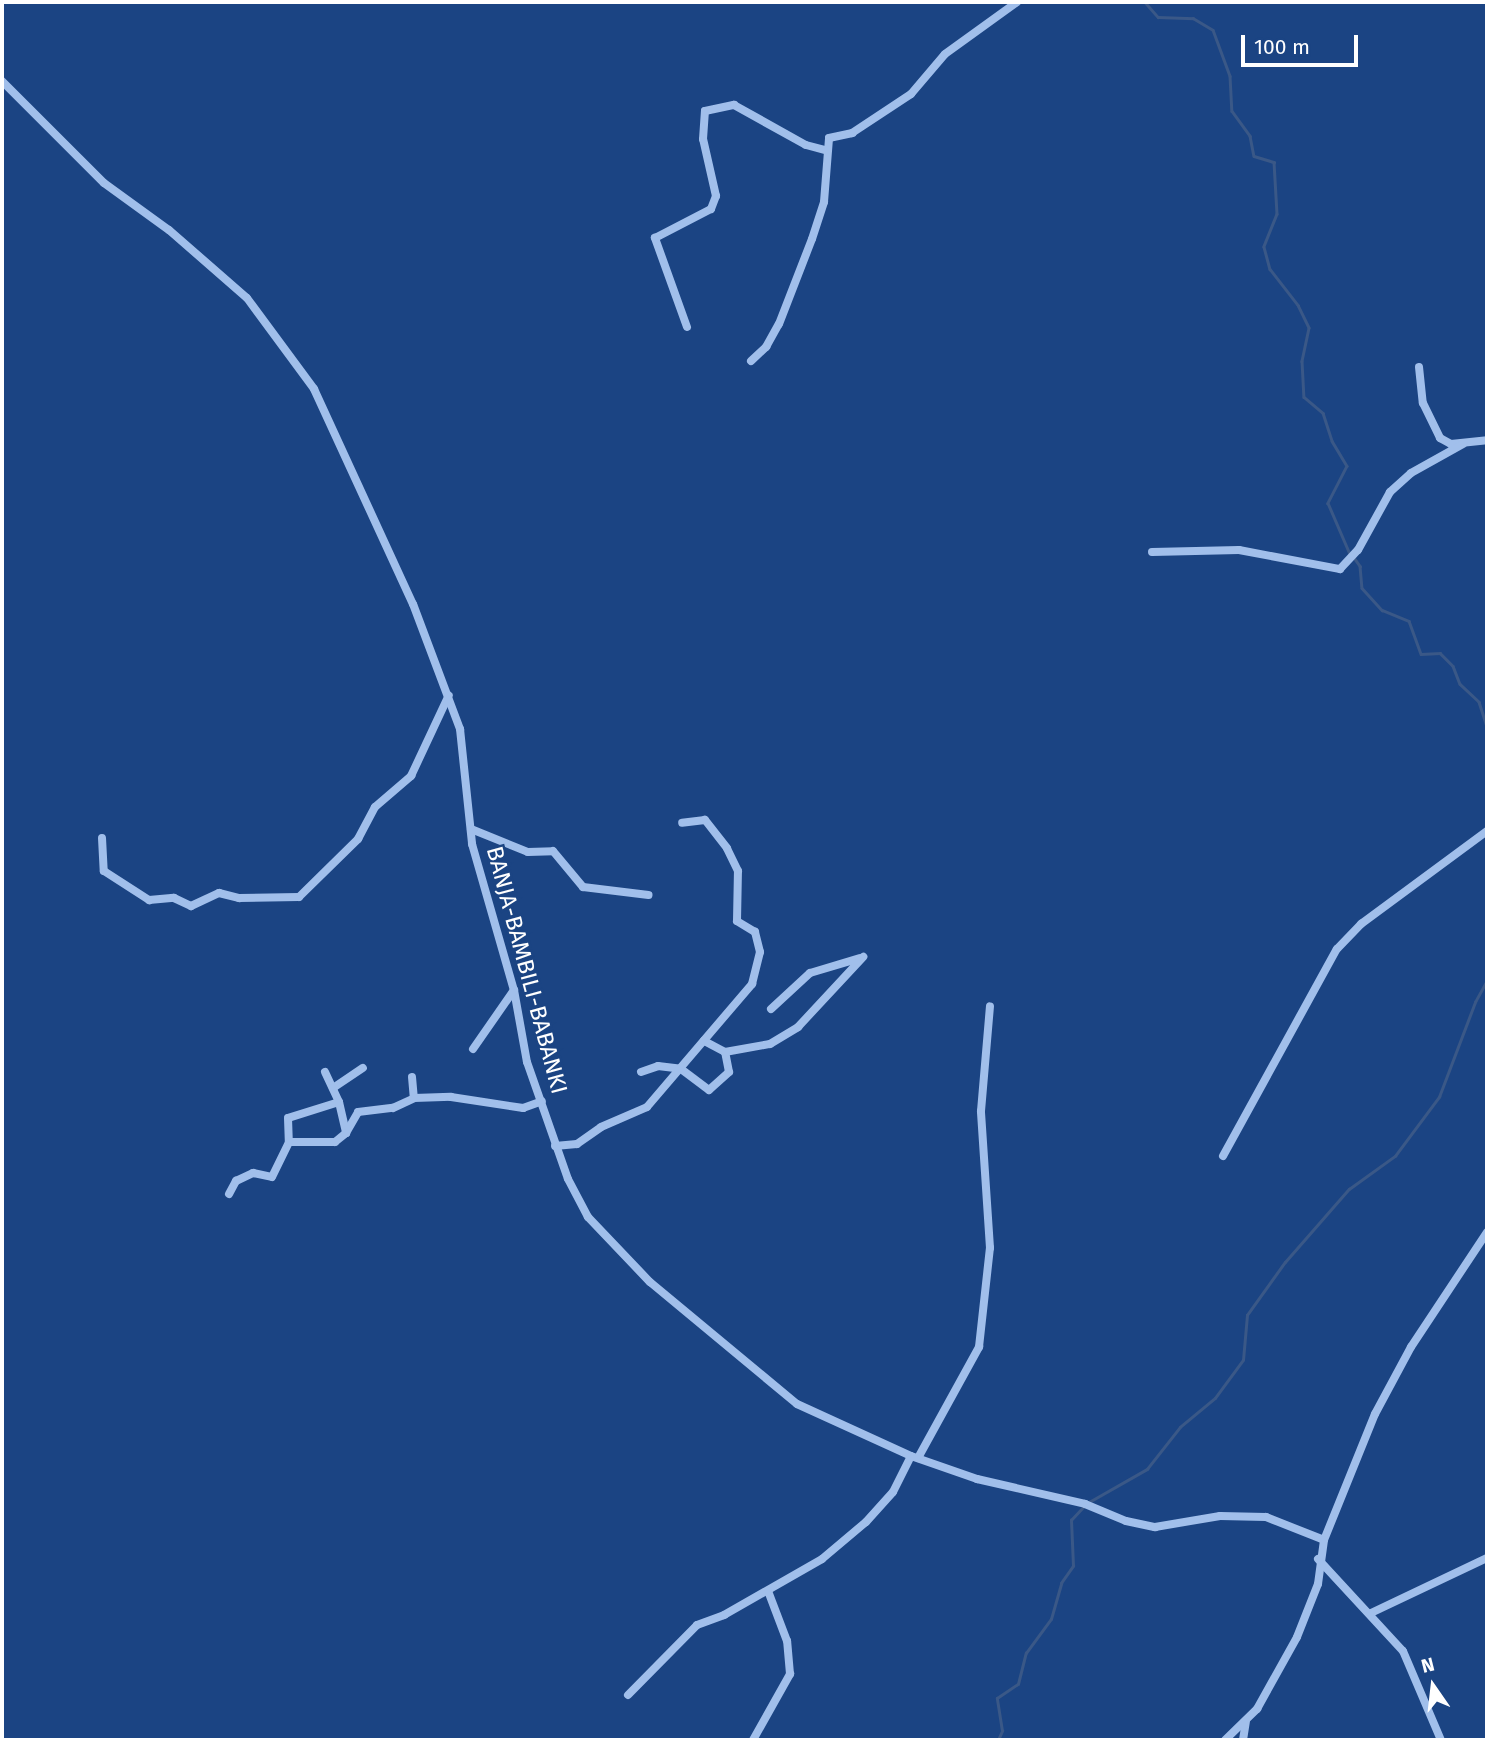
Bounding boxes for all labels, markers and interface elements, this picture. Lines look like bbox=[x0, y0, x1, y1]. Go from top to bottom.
scale bar bbox=[1244, 21, 1361, 65]
text: 100 m bbox=[1254, 34, 1310, 60]
street label: BANJA-BAMBILI-BABANKI bbox=[481, 843, 573, 1097]
north arrow bbox=[1398, 1651, 1468, 1721]
text: N bbox=[1419, 1652, 1437, 1678]

